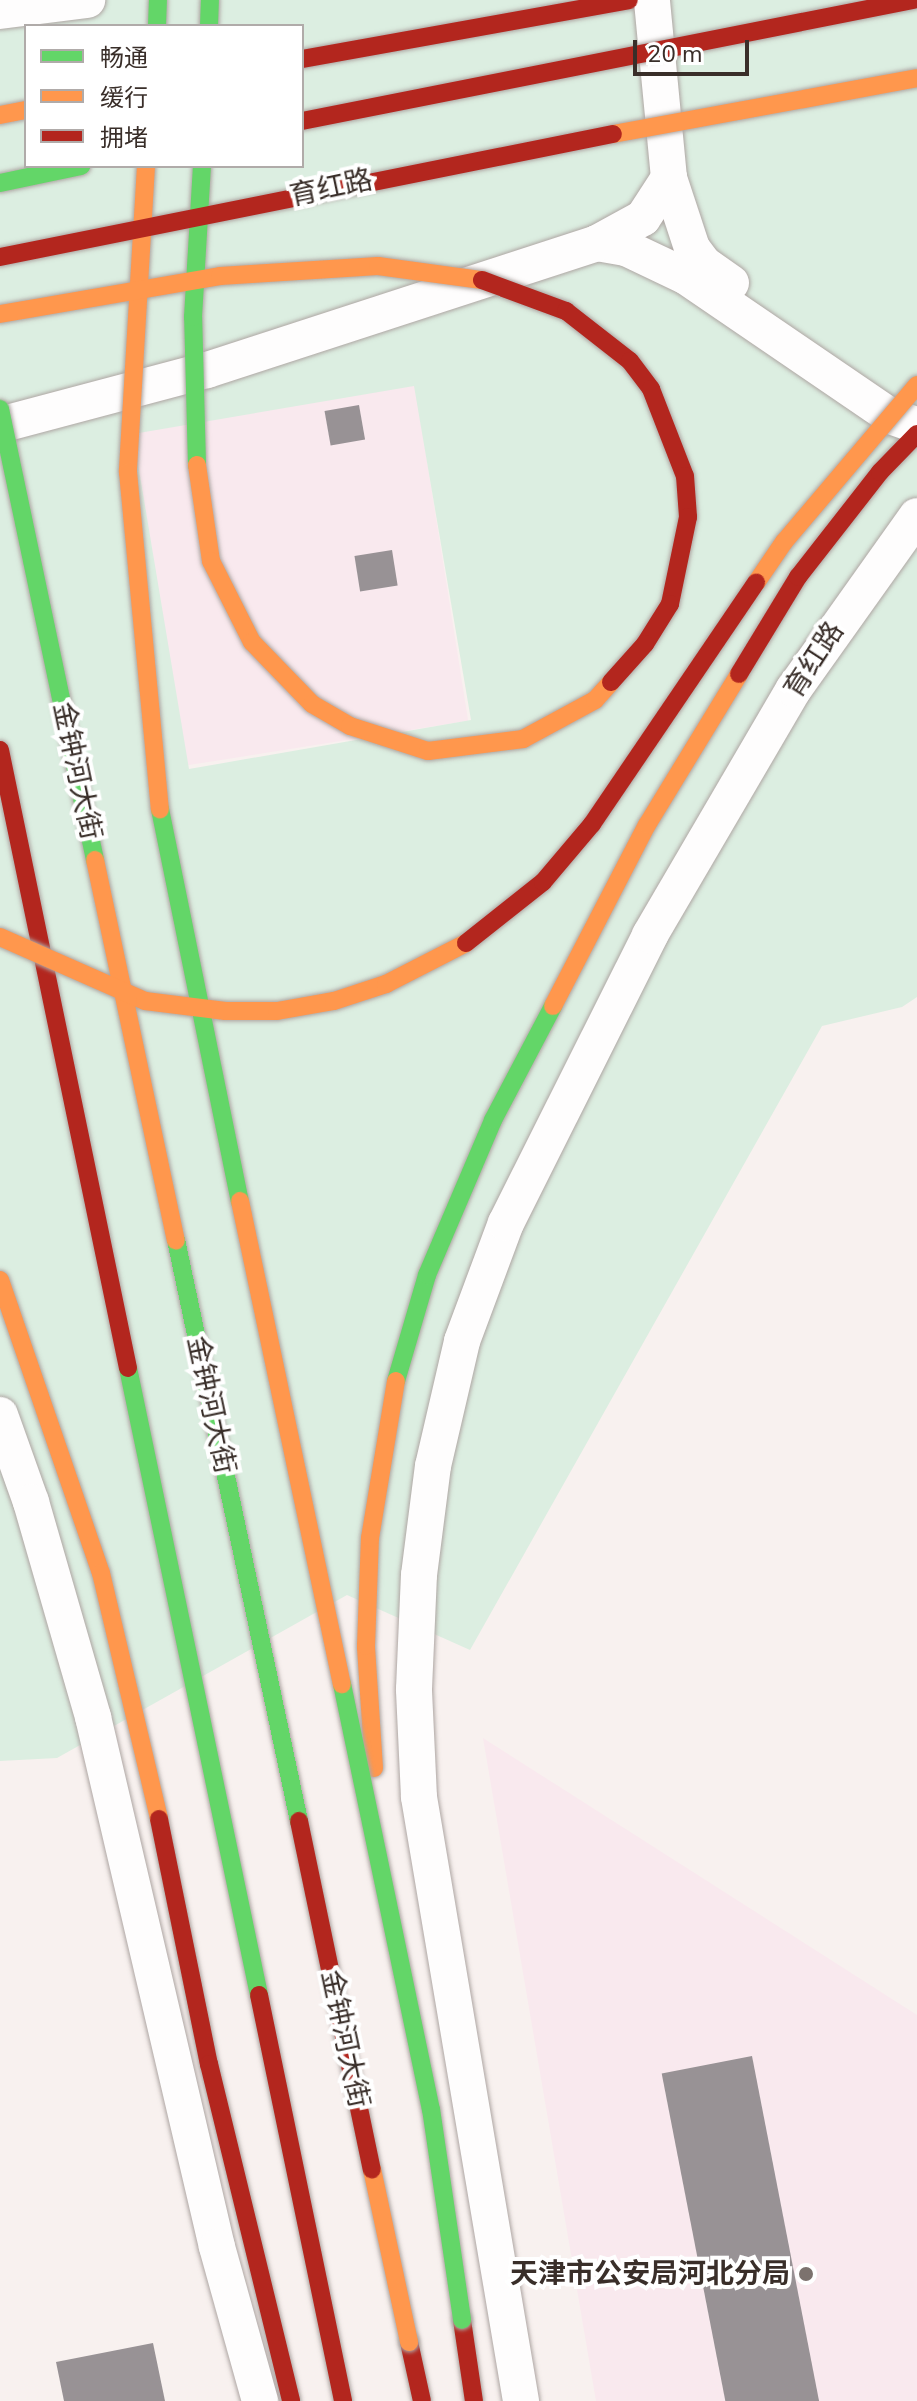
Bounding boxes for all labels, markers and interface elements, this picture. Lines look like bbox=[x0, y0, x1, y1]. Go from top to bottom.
legend bbox=[24, 24, 304, 168]
scale bar bbox=[637, 24, 753, 74]
text: 20 m bbox=[647, 38, 703, 70]
text: 畅通 bbox=[100, 42, 148, 74]
text: 缓行 bbox=[100, 82, 148, 114]
text: 拥堵 bbox=[100, 122, 148, 154]
street label: 育红路 bbox=[286, 163, 376, 213]
street label: 育红路 bbox=[777, 616, 851, 704]
street label: 金钟河大街 bbox=[46, 699, 108, 843]
street label: 金钟河大街 bbox=[180, 1333, 242, 1477]
street label: 金钟河大街 bbox=[314, 1967, 376, 2111]
place label: 天津市公安局河北分局 bbox=[510, 2257, 790, 2291]
marker: 天津市公安局河北分局 bbox=[797, 2265, 815, 2283]

